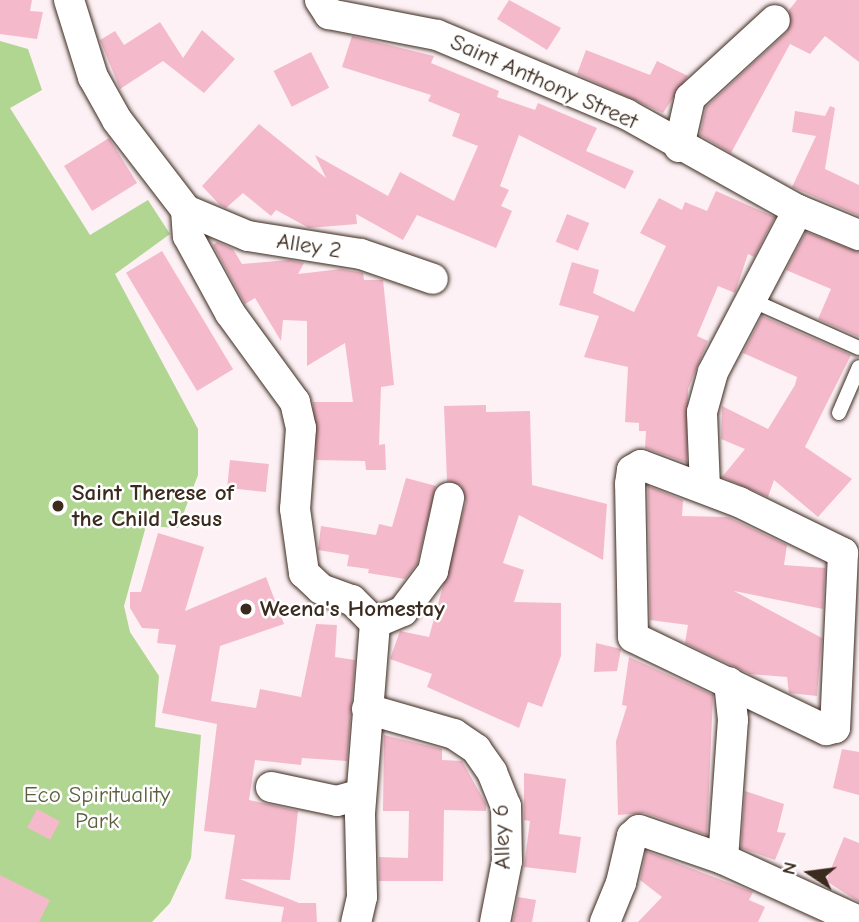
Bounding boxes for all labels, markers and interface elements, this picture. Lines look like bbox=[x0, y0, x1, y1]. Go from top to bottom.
street label: Saint Anthony Street bbox=[446, 28, 642, 136]
street label: Alley 2 bbox=[275, 227, 343, 265]
place label: Saint Therese of the Child Jesus bbox=[72, 479, 234, 533]
marker: Saint Therese of the Child Jesus bbox=[50, 498, 66, 514]
place label: Weena's Homestay bbox=[260, 595, 445, 623]
marker: Weena's Homestay bbox=[238, 601, 254, 617]
park label: Eco Spirituality Park bbox=[24, 781, 170, 835]
street label: Alley 6 bbox=[487, 804, 517, 870]
north arrow bbox=[775, 838, 845, 908]
text: N bbox=[777, 860, 802, 877]

